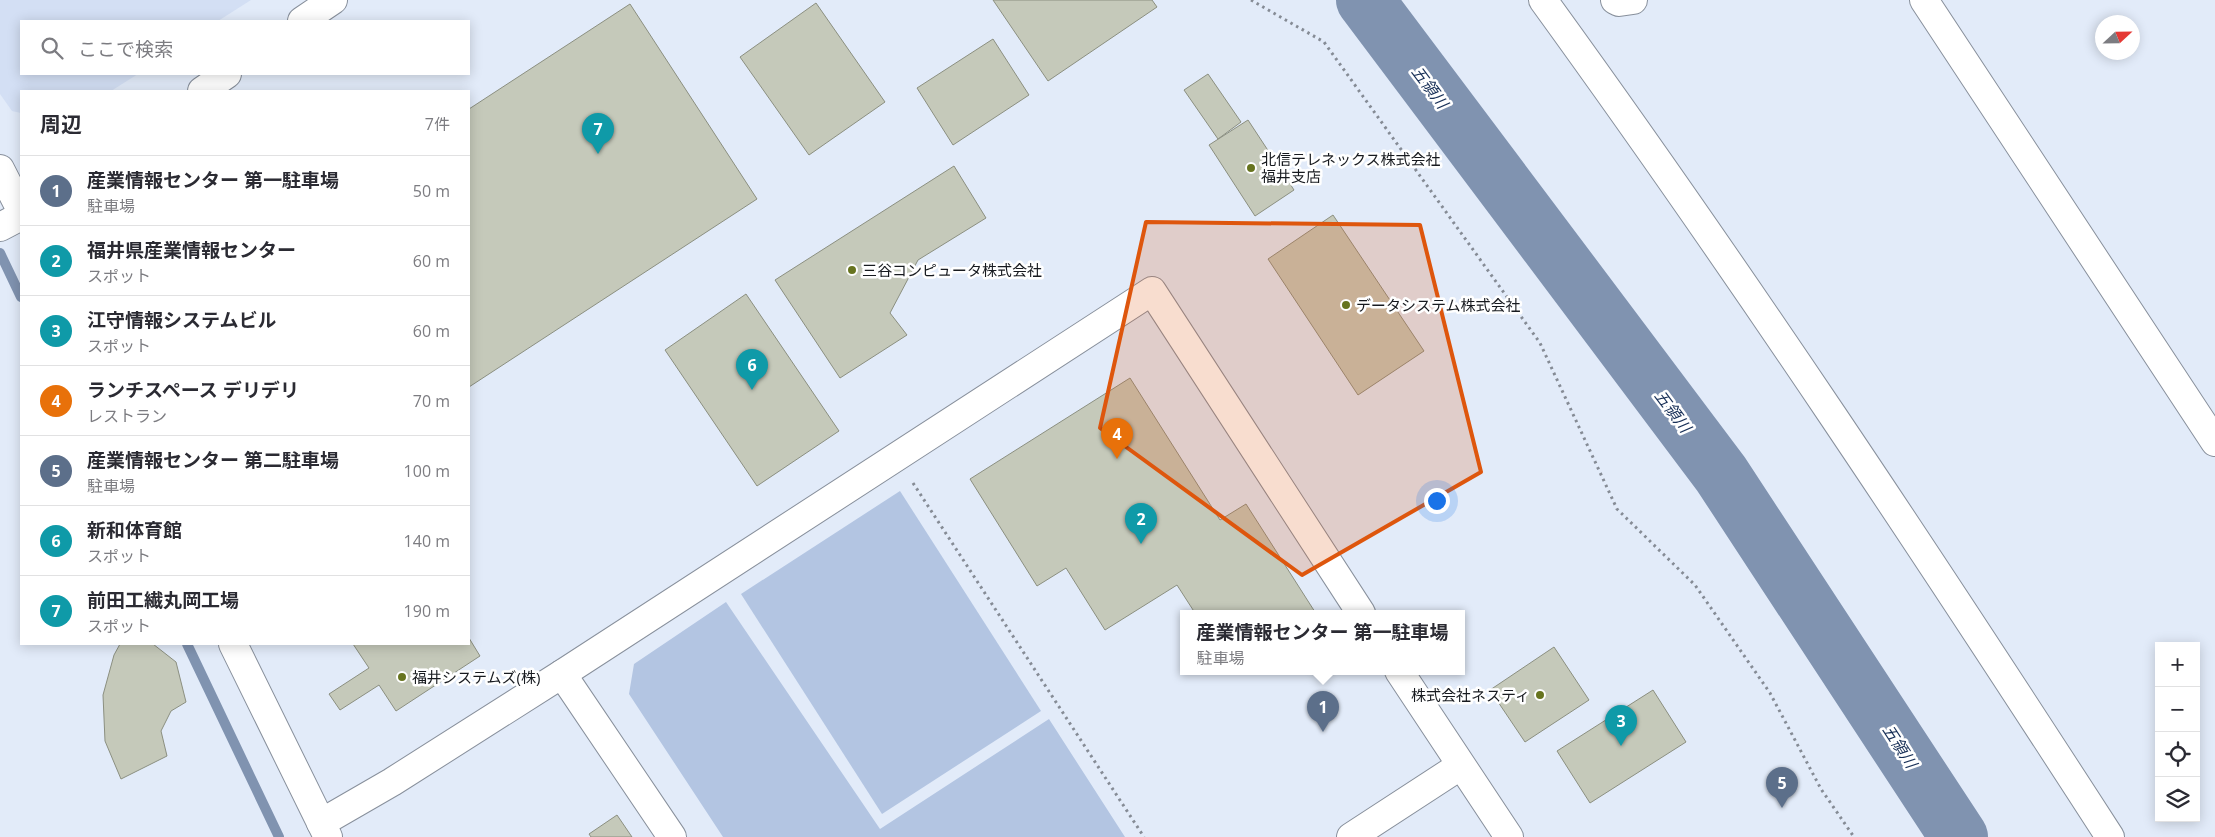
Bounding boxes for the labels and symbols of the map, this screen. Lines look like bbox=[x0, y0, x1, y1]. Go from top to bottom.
north arrow bbox=[2095, 15, 2140, 60]
water label: 五領川 bbox=[1407, 61, 1454, 114]
pin: 7 bbox=[582, 113, 614, 154]
place label: 北信テレネックス株式会社 福井支店 bbox=[1261, 149, 1441, 186]
marker: 北信テレネックス株式会社 福井支店 bbox=[1245, 162, 1257, 174]
place label: 三谷コンピュータ株式会社 bbox=[862, 260, 1042, 280]
marker: 三谷コンピュータ株式会社 bbox=[846, 264, 858, 276]
place label: データシステム株式会社 bbox=[1356, 295, 1521, 315]
marker: データシステム株式会社 bbox=[1340, 299, 1352, 311]
pin: 6 bbox=[736, 349, 768, 390]
water label: 五領川 bbox=[1650, 385, 1697, 438]
pin: 4 bbox=[1101, 418, 1133, 459]
your location bbox=[1424, 488, 1450, 514]
pin: 2 bbox=[1125, 503, 1157, 544]
place label: 福井システムズ(株) bbox=[412, 667, 540, 687]
marker: 福井システムズ(株) bbox=[396, 671, 408, 683]
place label: 株式会社ネスティ bbox=[1411, 685, 1530, 705]
marker: 株式会社ネスティ bbox=[1534, 689, 1546, 701]
pin: 1 bbox=[1307, 691, 1339, 732]
pin: 3 bbox=[1605, 705, 1637, 746]
water label: 五領川 bbox=[1878, 720, 1923, 774]
pin: 5 bbox=[1766, 767, 1798, 808]

